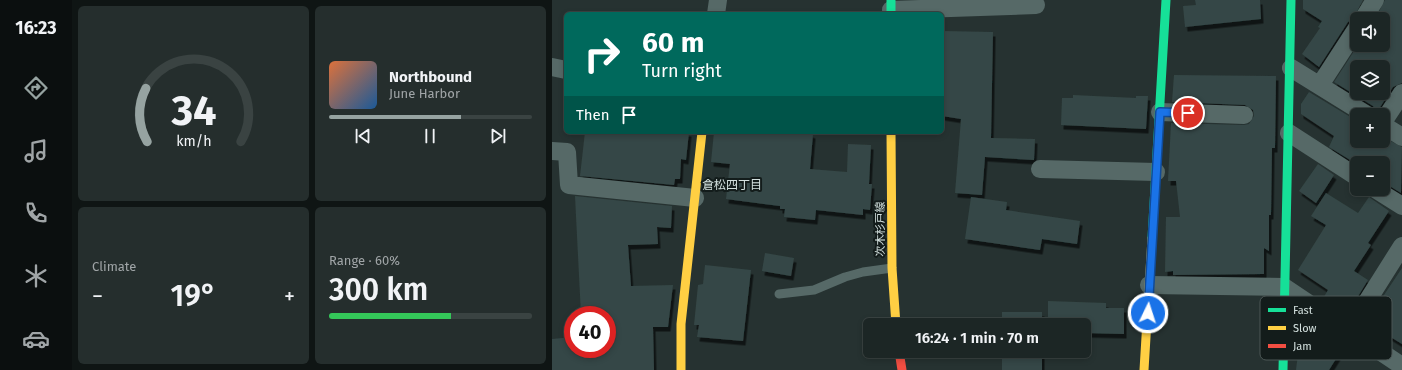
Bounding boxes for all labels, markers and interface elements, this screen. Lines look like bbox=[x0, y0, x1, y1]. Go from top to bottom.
map controls bbox=[1350, 12, 1390, 196]
button: sound bbox=[1350, 12, 1390, 52]
text: 16:23 bbox=[15, 17, 57, 39]
text: 60 m bbox=[642, 26, 704, 59]
icon: right bbox=[576, 28, 628, 80]
text: Turn right bbox=[642, 60, 722, 82]
button: layers bbox=[1350, 60, 1390, 100]
text: Northbound bbox=[389, 68, 472, 86]
icon: directions bbox=[22, 74, 50, 102]
text: 34 bbox=[170, 85, 216, 135]
text: June Harbor bbox=[389, 86, 460, 101]
pin bbox=[1171, 96, 1205, 130]
icon: arrive bbox=[1177, 102, 1199, 124]
icon: arrive bbox=[618, 104, 640, 126]
text: Then bbox=[576, 106, 610, 124]
button: + bbox=[1350, 108, 1390, 148]
icon: previous bbox=[352, 125, 374, 147]
icon: pause bbox=[419, 125, 441, 147]
icon: next bbox=[487, 125, 509, 147]
text: km/h bbox=[176, 132, 211, 149]
icon: music bbox=[22, 137, 50, 165]
button: − bbox=[1350, 156, 1390, 196]
district label: 倉松四丁目 bbox=[702, 178, 762, 192]
icon: phone bbox=[22, 199, 50, 227]
street label: 次木杉戸線 bbox=[874, 202, 887, 257]
text: Range · 60% bbox=[329, 253, 400, 268]
text: Climate bbox=[92, 259, 136, 274]
icon: climate bbox=[22, 262, 50, 290]
text: 300 km bbox=[329, 272, 428, 308]
text: 19° bbox=[171, 278, 216, 314]
text: − bbox=[92, 283, 103, 310]
text: + bbox=[284, 283, 295, 310]
position arrow bbox=[1127, 292, 1169, 334]
legend bbox=[1260, 296, 1392, 360]
text: Fast bbox=[1293, 304, 1313, 317]
speed limit sign: 40 bbox=[564, 306, 616, 358]
text: Slow bbox=[1293, 322, 1317, 335]
icon: car bbox=[22, 325, 50, 353]
text: 16:24 · 1 min · 70 m bbox=[915, 329, 1039, 347]
text: Jam bbox=[1293, 340, 1312, 353]

